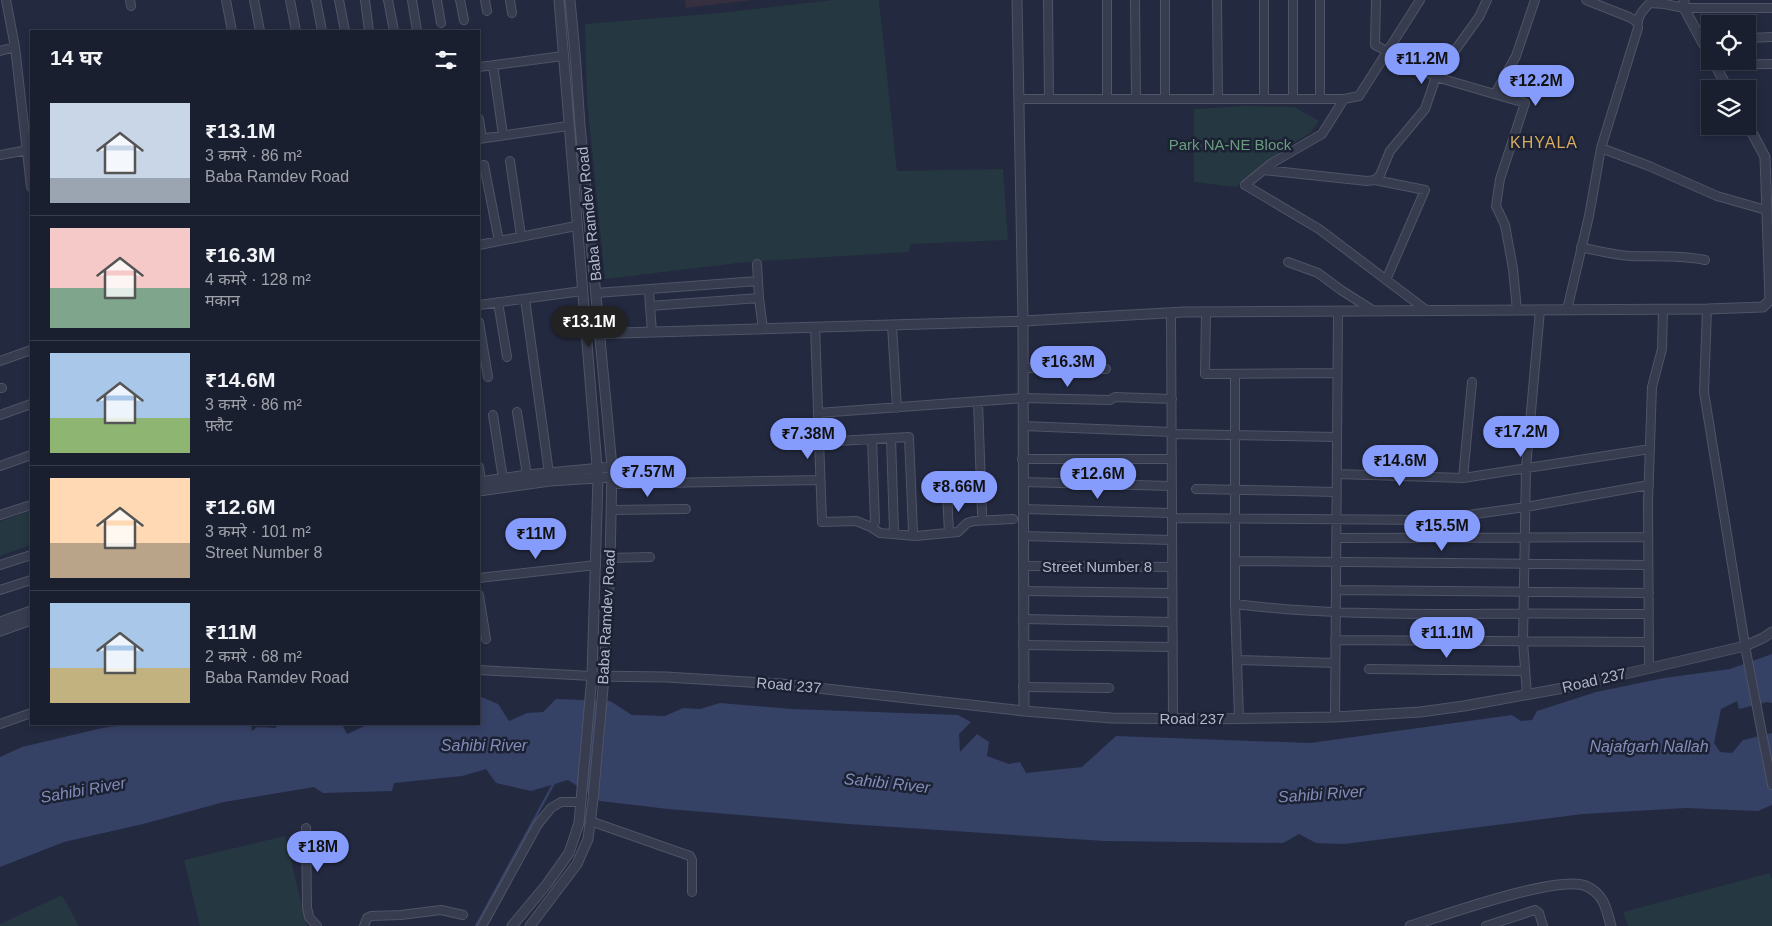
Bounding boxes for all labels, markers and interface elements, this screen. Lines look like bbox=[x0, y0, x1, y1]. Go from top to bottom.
map controls bbox=[1701, 15, 1756, 135]
button: locate bbox=[1701, 15, 1756, 70]
pin: ₹11.2M bbox=[1381, 42, 1463, 85]
text: 14 घर bbox=[50, 46, 102, 69]
icon: filters bbox=[432, 46, 460, 74]
text: ₹11.2M bbox=[1396, 50, 1448, 67]
pin: ₹12.2M bbox=[1495, 64, 1577, 107]
text: ₹12.2M bbox=[1509, 72, 1563, 89]
button: layers bbox=[1701, 80, 1756, 135]
text: ₹13.1M bbox=[205, 119, 275, 142]
icon: home bbox=[90, 123, 150, 183]
district label: KHYALA bbox=[1510, 134, 1578, 151]
park label: Park NA-NE Block bbox=[1169, 136, 1292, 153]
street label: Baba Ramdev Road bbox=[573, 146, 605, 282]
text: 3 कमरे · 86 m² bbox=[205, 147, 302, 164]
text: Baba Ramdev Road bbox=[205, 168, 349, 185]
text: ₹16.3M bbox=[205, 243, 275, 266]
icon: home bbox=[90, 248, 150, 308]
text: 4 कमरे · 128 m² bbox=[205, 271, 311, 288]
text: मकान bbox=[205, 292, 240, 309]
pin: ₹13.1M bbox=[548, 306, 630, 348]
text: ₹13.1M bbox=[562, 313, 616, 330]
pin: ₹16.3M bbox=[1027, 346, 1109, 388]
text: ₹16.3M bbox=[1041, 353, 1095, 370]
text: ₹14.6M bbox=[205, 368, 275, 391]
icon: home bbox=[90, 373, 150, 433]
text: 3 कमरे · 86 m² bbox=[205, 396, 302, 413]
pin: ₹17.2M bbox=[1480, 416, 1562, 458]
text: फ़्लैट bbox=[205, 417, 233, 434]
pin: ₹7.38M bbox=[767, 418, 849, 460]
text: ₹17.2M bbox=[1494, 423, 1548, 440]
text: ₹7.38M bbox=[781, 425, 835, 442]
pin: ₹14.6M bbox=[1359, 444, 1441, 487]
text: ₹14.6M bbox=[1373, 452, 1427, 469]
pin: ₹7.57M bbox=[607, 456, 689, 498]
pin: ₹12.6M bbox=[1057, 458, 1139, 500]
text: ₹7.57M bbox=[621, 463, 675, 480]
text: ₹12.6M bbox=[1071, 465, 1125, 482]
pin: ₹8.66M bbox=[918, 470, 1000, 513]
text: ₹8.66M bbox=[932, 478, 986, 495]
text: ₹12.6M bbox=[205, 495, 275, 518]
icon: home bbox=[90, 498, 150, 558]
pin: ₹15.5M bbox=[1401, 510, 1483, 552]
text: ₹15.5M bbox=[1415, 517, 1469, 534]
pin: ₹11M bbox=[506, 518, 566, 560]
text: 3 कमरे · 101 m² bbox=[205, 523, 311, 540]
text: ₹11M bbox=[516, 525, 556, 542]
text: Street Number 8 bbox=[205, 544, 322, 561]
street label: Baba Ramdev Road bbox=[594, 549, 618, 685]
street label: Street Number 8 bbox=[1042, 558, 1152, 575]
pin: ₹11.1M bbox=[1406, 616, 1488, 659]
text: ₹11M bbox=[205, 620, 257, 643]
icon: home bbox=[90, 623, 150, 683]
text: ₹11.1M bbox=[1421, 624, 1473, 641]
text: 2 कमरे · 68 m² bbox=[205, 648, 302, 665]
street label: Road 237 bbox=[1560, 664, 1628, 696]
text: Baba Ramdev Road bbox=[205, 669, 349, 686]
street label: Road 237 bbox=[756, 674, 822, 696]
street label: Road 237 bbox=[1159, 710, 1225, 727]
water label: Sahibi River bbox=[441, 737, 528, 754]
water label: Najafgarh Nallah bbox=[1589, 738, 1709, 755]
water label: Sahibi River bbox=[843, 770, 931, 796]
water label: Sahibi River bbox=[39, 774, 128, 806]
water label: Sahibi River bbox=[1277, 782, 1365, 805]
pin: ₹18M bbox=[288, 830, 348, 873]
text: ₹18M bbox=[298, 838, 338, 855]

